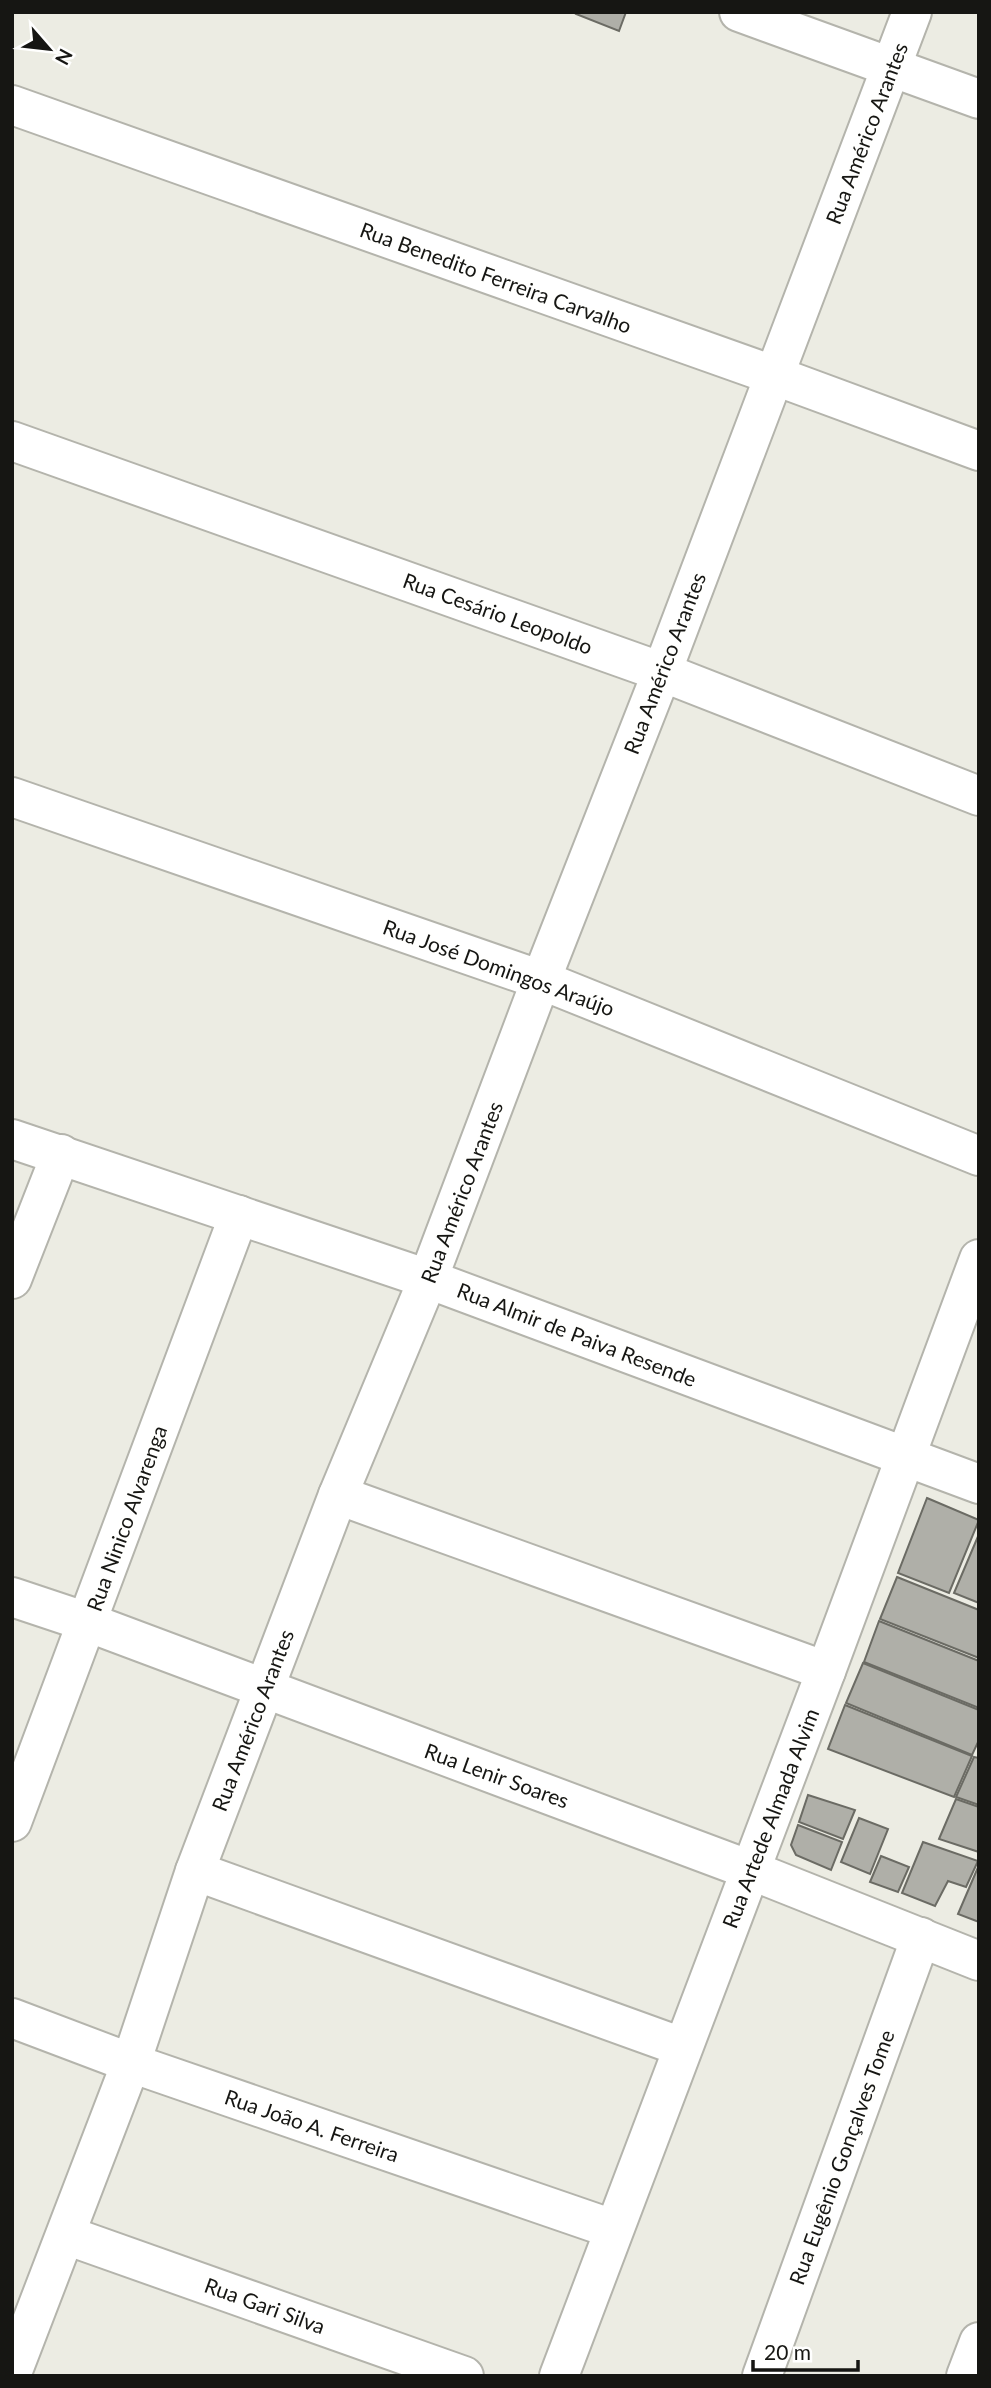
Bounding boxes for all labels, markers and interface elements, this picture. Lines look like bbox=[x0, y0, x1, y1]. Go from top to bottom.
north arrow bbox=[14, 14, 84, 84]
street label: Rua Américo Arantes bbox=[820, 39, 912, 227]
text: N bbox=[51, 45, 78, 69]
street label: Rua Benedito Ferreira Carvalho bbox=[357, 216, 635, 338]
street label: Rua Cesário Leopoldo bbox=[400, 567, 596, 659]
street label: Rua Américo Arantes bbox=[618, 569, 710, 757]
street label: Rua José Domingos Araújo bbox=[380, 913, 618, 1021]
street label: Rua Américo Arantes bbox=[415, 1098, 507, 1286]
street label: Rua Almir de Paiva Resende bbox=[454, 1277, 700, 1391]
street label: Rua Ninico Alvarenga bbox=[81, 1422, 171, 1614]
street label: Rua Américo Arantes bbox=[206, 1626, 298, 1814]
street label: Rua Artede Almada Alvim bbox=[717, 1705, 823, 1931]
street label: Rua Lenir Soares bbox=[421, 1737, 573, 1813]
street label: Rua Eugênio Gonçalves Tome bbox=[783, 2026, 899, 2288]
street label: Rua João A. Ferreira bbox=[222, 2083, 402, 2167]
street label: Rua Gari Silva bbox=[201, 2272, 329, 2338]
scale bar bbox=[753, 2328, 858, 2372]
text: 20 m bbox=[764, 2339, 811, 2364]

